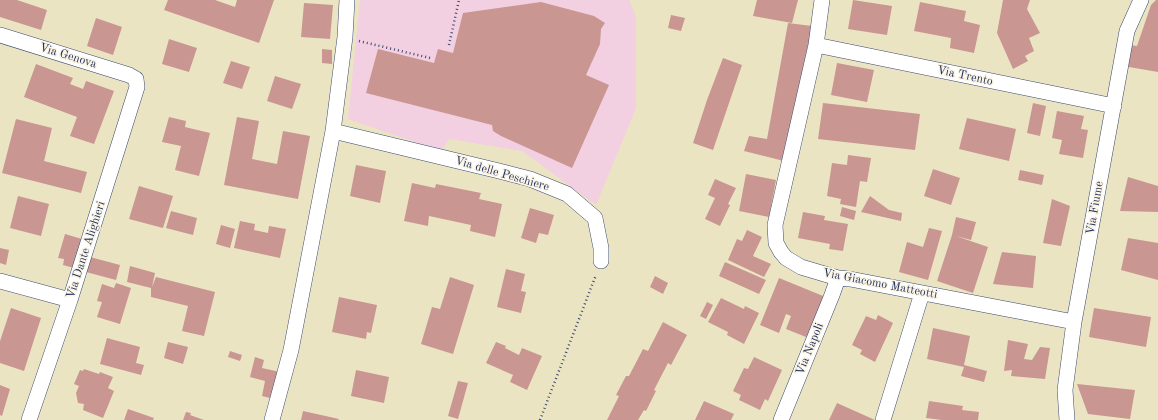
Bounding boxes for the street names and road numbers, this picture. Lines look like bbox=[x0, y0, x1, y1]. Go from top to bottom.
street label: Via Genova bbox=[38, 40, 98, 72]
street label: Via Trento bbox=[936, 63, 994, 89]
street label: Via delle Peschiere bbox=[453, 154, 551, 194]
street label: Via Fiume bbox=[1083, 180, 1107, 236]
street label: Via Dante Alighieri bbox=[63, 199, 109, 301]
street label: Via Giacomo Matteotti bbox=[821, 266, 939, 302]
street label: Via Napoli bbox=[793, 321, 827, 377]

